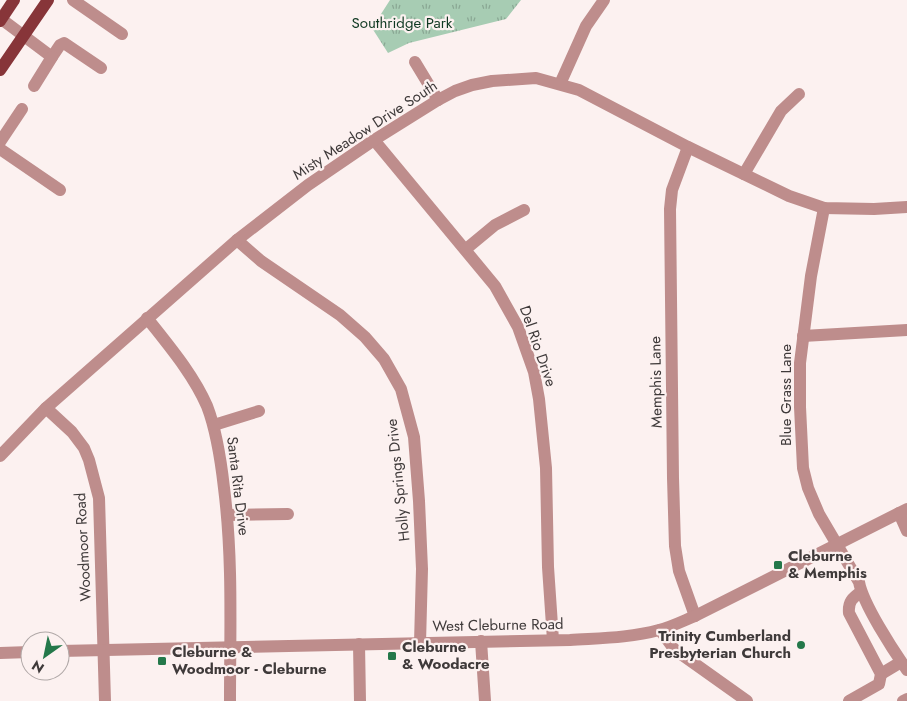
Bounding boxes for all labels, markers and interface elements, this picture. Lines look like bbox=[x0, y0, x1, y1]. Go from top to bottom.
park label: Southridge Park bbox=[352, 12, 453, 34]
street label: Misty Meadow Drive South bbox=[288, 75, 442, 185]
street label: Del Rio Drive bbox=[514, 303, 562, 390]
street label: Memphis Lane bbox=[644, 336, 668, 428]
street label: Blue Grass Lane bbox=[775, 344, 797, 446]
street label: Holly Springs Drive bbox=[381, 417, 415, 542]
street label: Santa Rita Drive bbox=[221, 435, 255, 537]
street label: Woodmoor Road bbox=[69, 492, 97, 602]
place label: Cleburne & Memphis bbox=[788, 545, 867, 584]
marker: Cleburne & Memphis bbox=[772, 559, 784, 571]
street label: West Cleburne Road bbox=[432, 613, 564, 637]
place label: Trinity Cumberland Presbyterian Church bbox=[649, 625, 791, 664]
north arrow bbox=[20, 631, 70, 681]
place label: Cleburne & Woodacre bbox=[402, 636, 490, 675]
marker: Trinity Cumberland Presbyterian Church bbox=[795, 639, 807, 651]
place label: Cleburne & Woodmoor - Cleburne bbox=[172, 641, 327, 680]
marker: Cleburne & Woodacre bbox=[386, 650, 398, 662]
text: N bbox=[28, 655, 48, 678]
marker: Cleburne & Woodmoor - Cleburne bbox=[156, 655, 168, 667]

